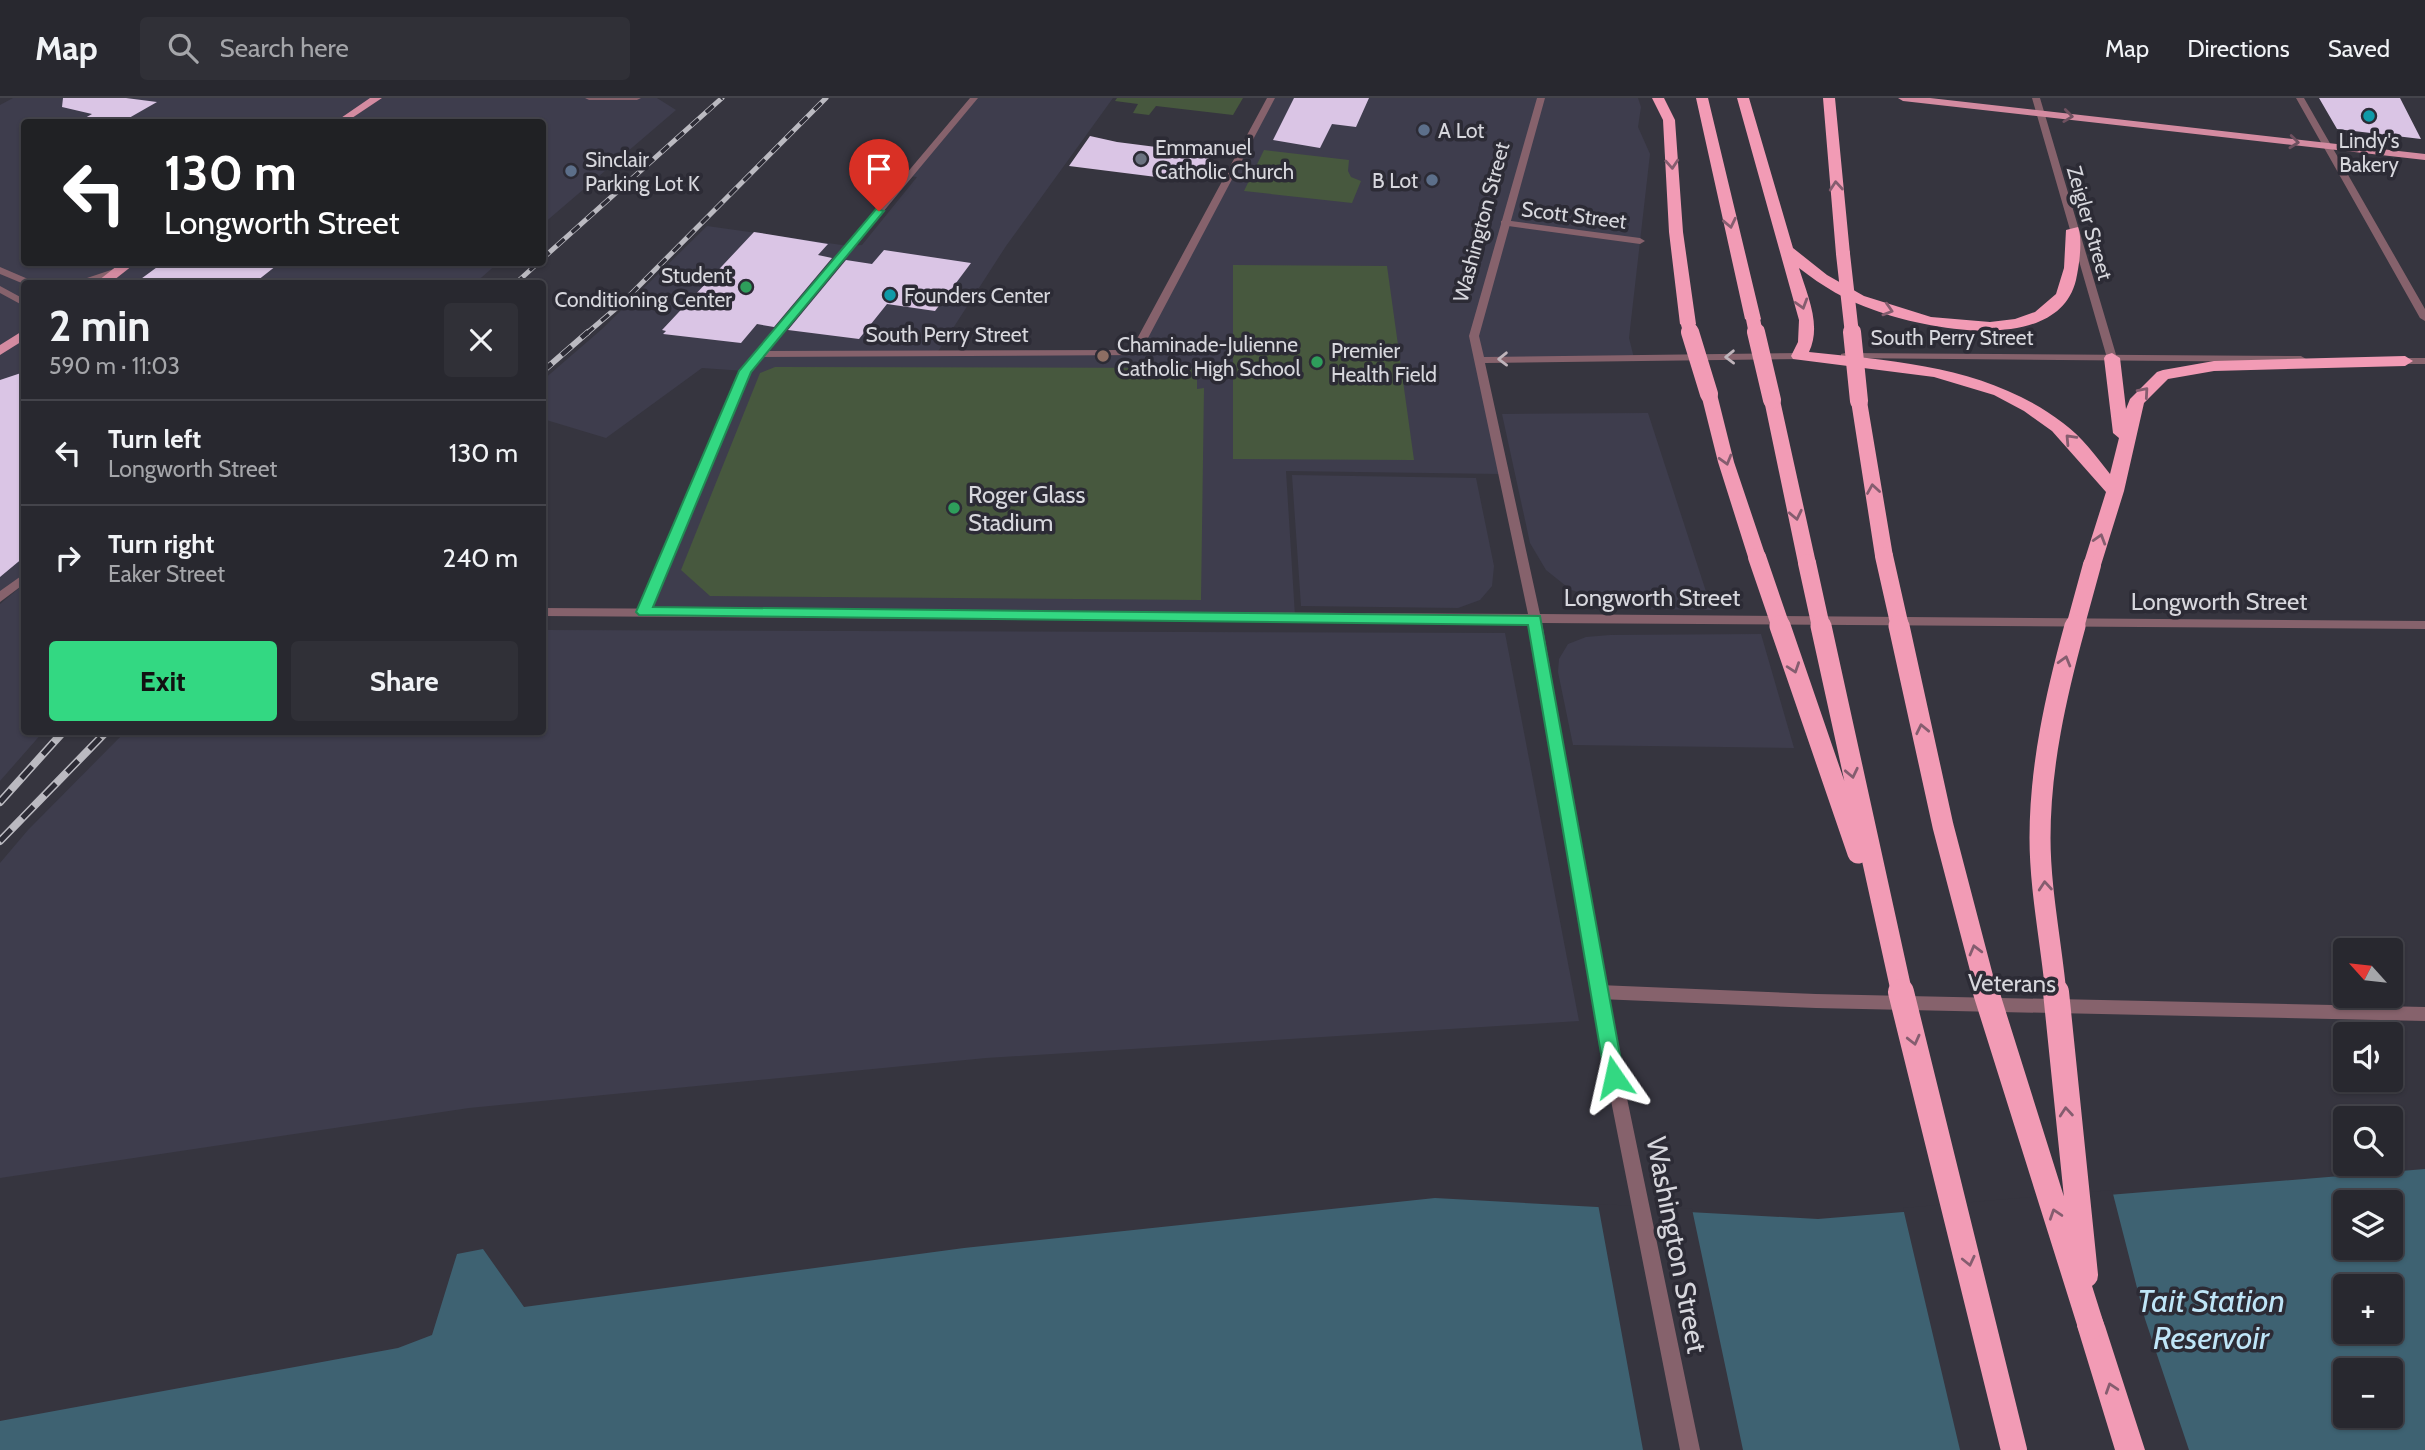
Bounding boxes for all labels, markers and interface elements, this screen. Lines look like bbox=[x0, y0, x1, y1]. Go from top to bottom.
search box bbox=[140, 17, 630, 80]
text: Map bbox=[35, 28, 98, 68]
icon: search bbox=[164, 29, 202, 67]
text: Search here bbox=[220, 32, 349, 64]
text: Map bbox=[2105, 34, 2149, 63]
text: Directions bbox=[2187, 34, 2290, 63]
text: Saved bbox=[2328, 34, 2390, 63]
marker: Lindy's Bakery bbox=[2361, 108, 2377, 124]
one-way arrow bbox=[2062, 109, 2074, 124]
place label: A Lot bbox=[1438, 118, 1484, 143]
marker: A Lot bbox=[1416, 122, 1432, 138]
place label: Lindy's Bakery bbox=[2338, 128, 2400, 177]
one-way arrow bbox=[2288, 134, 2300, 149]
place label: Emmanuel Catholic Church bbox=[1155, 135, 1294, 184]
pin bbox=[849, 139, 909, 211]
street label: Washington Street bbox=[1448, 139, 1514, 305]
text: 130 m bbox=[164, 143, 297, 202]
icon: left bbox=[49, 147, 140, 238]
place label: Sinclair Parking Lot K bbox=[585, 147, 700, 196]
icon: arrive bbox=[860, 150, 898, 188]
marker: Emmanuel Catholic Church bbox=[1133, 151, 1149, 167]
one-way arrow bbox=[1664, 158, 1679, 169]
marker: Sinclair Parking Lot K bbox=[563, 163, 579, 179]
street label: Zeigler Street bbox=[2062, 163, 2118, 283]
place label: B Lot bbox=[1372, 168, 1418, 193]
marker: B Lot bbox=[1424, 172, 1440, 188]
one-way arrow bbox=[1829, 181, 1844, 192]
street label: Scott Street bbox=[1520, 196, 1628, 234]
text: Longworth Street bbox=[164, 203, 399, 242]
one-way arrow bbox=[1722, 217, 1737, 229]
place label: Student Conditioning Center bbox=[554, 263, 732, 312]
marker: Student Conditioning Center bbox=[738, 279, 754, 295]
place label: Founders Center bbox=[904, 283, 1051, 308]
marker: Founders Center bbox=[882, 287, 898, 303]
one-way arrow bbox=[1794, 298, 1809, 310]
text: 2 min bbox=[49, 300, 150, 352]
one-way arrow bbox=[1882, 302, 1894, 317]
button: close bbox=[444, 303, 518, 377]
street label: South Perry Street bbox=[865, 322, 1029, 347]
street label: South Perry Street bbox=[1870, 325, 2034, 350]
place label: Chaminade-Julienne Catholic High School bbox=[1117, 332, 1300, 381]
place label: Premier Health Field bbox=[1331, 338, 1437, 387]
marker: Chaminade-Julienne Catholic High School bbox=[1095, 348, 1111, 364]
one-way arrow bbox=[1725, 349, 1735, 365]
text: 590 m · 11:03 bbox=[49, 352, 180, 380]
one-way arrow bbox=[1497, 352, 1508, 367]
marker: Premier Health Field bbox=[1309, 354, 1325, 370]
one-way arrow bbox=[2136, 388, 2148, 401]
text: Turn left bbox=[108, 423, 201, 455]
icon: left bbox=[49, 434, 87, 472]
one-way arrow bbox=[2066, 434, 2079, 447]
text: 130 m bbox=[449, 437, 518, 469]
one-way arrow bbox=[1718, 454, 1732, 466]
text: Longworth Street bbox=[108, 455, 277, 483]
place label: Roger Glass Stadium bbox=[968, 480, 1086, 537]
one-way arrow bbox=[1866, 483, 1881, 495]
marker: Roger Glass Stadium bbox=[946, 500, 962, 516]
one-way arrow bbox=[1788, 509, 1803, 521]
text: Turn right bbox=[108, 528, 214, 560]
one-way arrow bbox=[2092, 533, 2107, 545]
icon: right bbox=[49, 539, 87, 577]
text: 240 m bbox=[443, 542, 518, 574]
text: Eaker Street bbox=[108, 560, 225, 588]
street label: Longworth Street bbox=[1564, 583, 1740, 612]
street label: Longworth Street bbox=[2131, 587, 2307, 616]
button: Exit bbox=[49, 641, 277, 721]
button: Share bbox=[291, 641, 518, 721]
one-way arrow bbox=[2057, 655, 2072, 667]
one-way arrow bbox=[1786, 662, 1800, 674]
one-way arrow bbox=[1915, 723, 1930, 735]
one-way arrow bbox=[1843, 767, 1858, 779]
one-way arrow bbox=[2037, 880, 2052, 892]
north arrow bbox=[2333, 938, 2403, 1008]
map controls bbox=[2333, 938, 2403, 1428]
one-way arrow bbox=[1969, 944, 1983, 956]
street label: Veterans bbox=[1968, 968, 2056, 998]
button: sound bbox=[2333, 1022, 2403, 1092]
one-way arrow bbox=[1906, 1034, 1920, 1046]
position arrow bbox=[1577, 1040, 1651, 1114]
button: search bbox=[2333, 1106, 2403, 1176]
one-way arrow bbox=[2059, 1107, 2074, 1118]
street label: Washington Street bbox=[1639, 1134, 1715, 1356]
button: layers bbox=[2333, 1190, 2403, 1260]
one-way arrow bbox=[2049, 1209, 2064, 1221]
one-way arrow bbox=[1961, 1255, 1975, 1267]
button: + bbox=[2333, 1274, 2403, 1344]
water label: Tait Station Reservoir bbox=[2137, 1281, 2285, 1357]
button: − bbox=[2333, 1358, 2403, 1428]
one-way arrow bbox=[2105, 1382, 2119, 1395]

